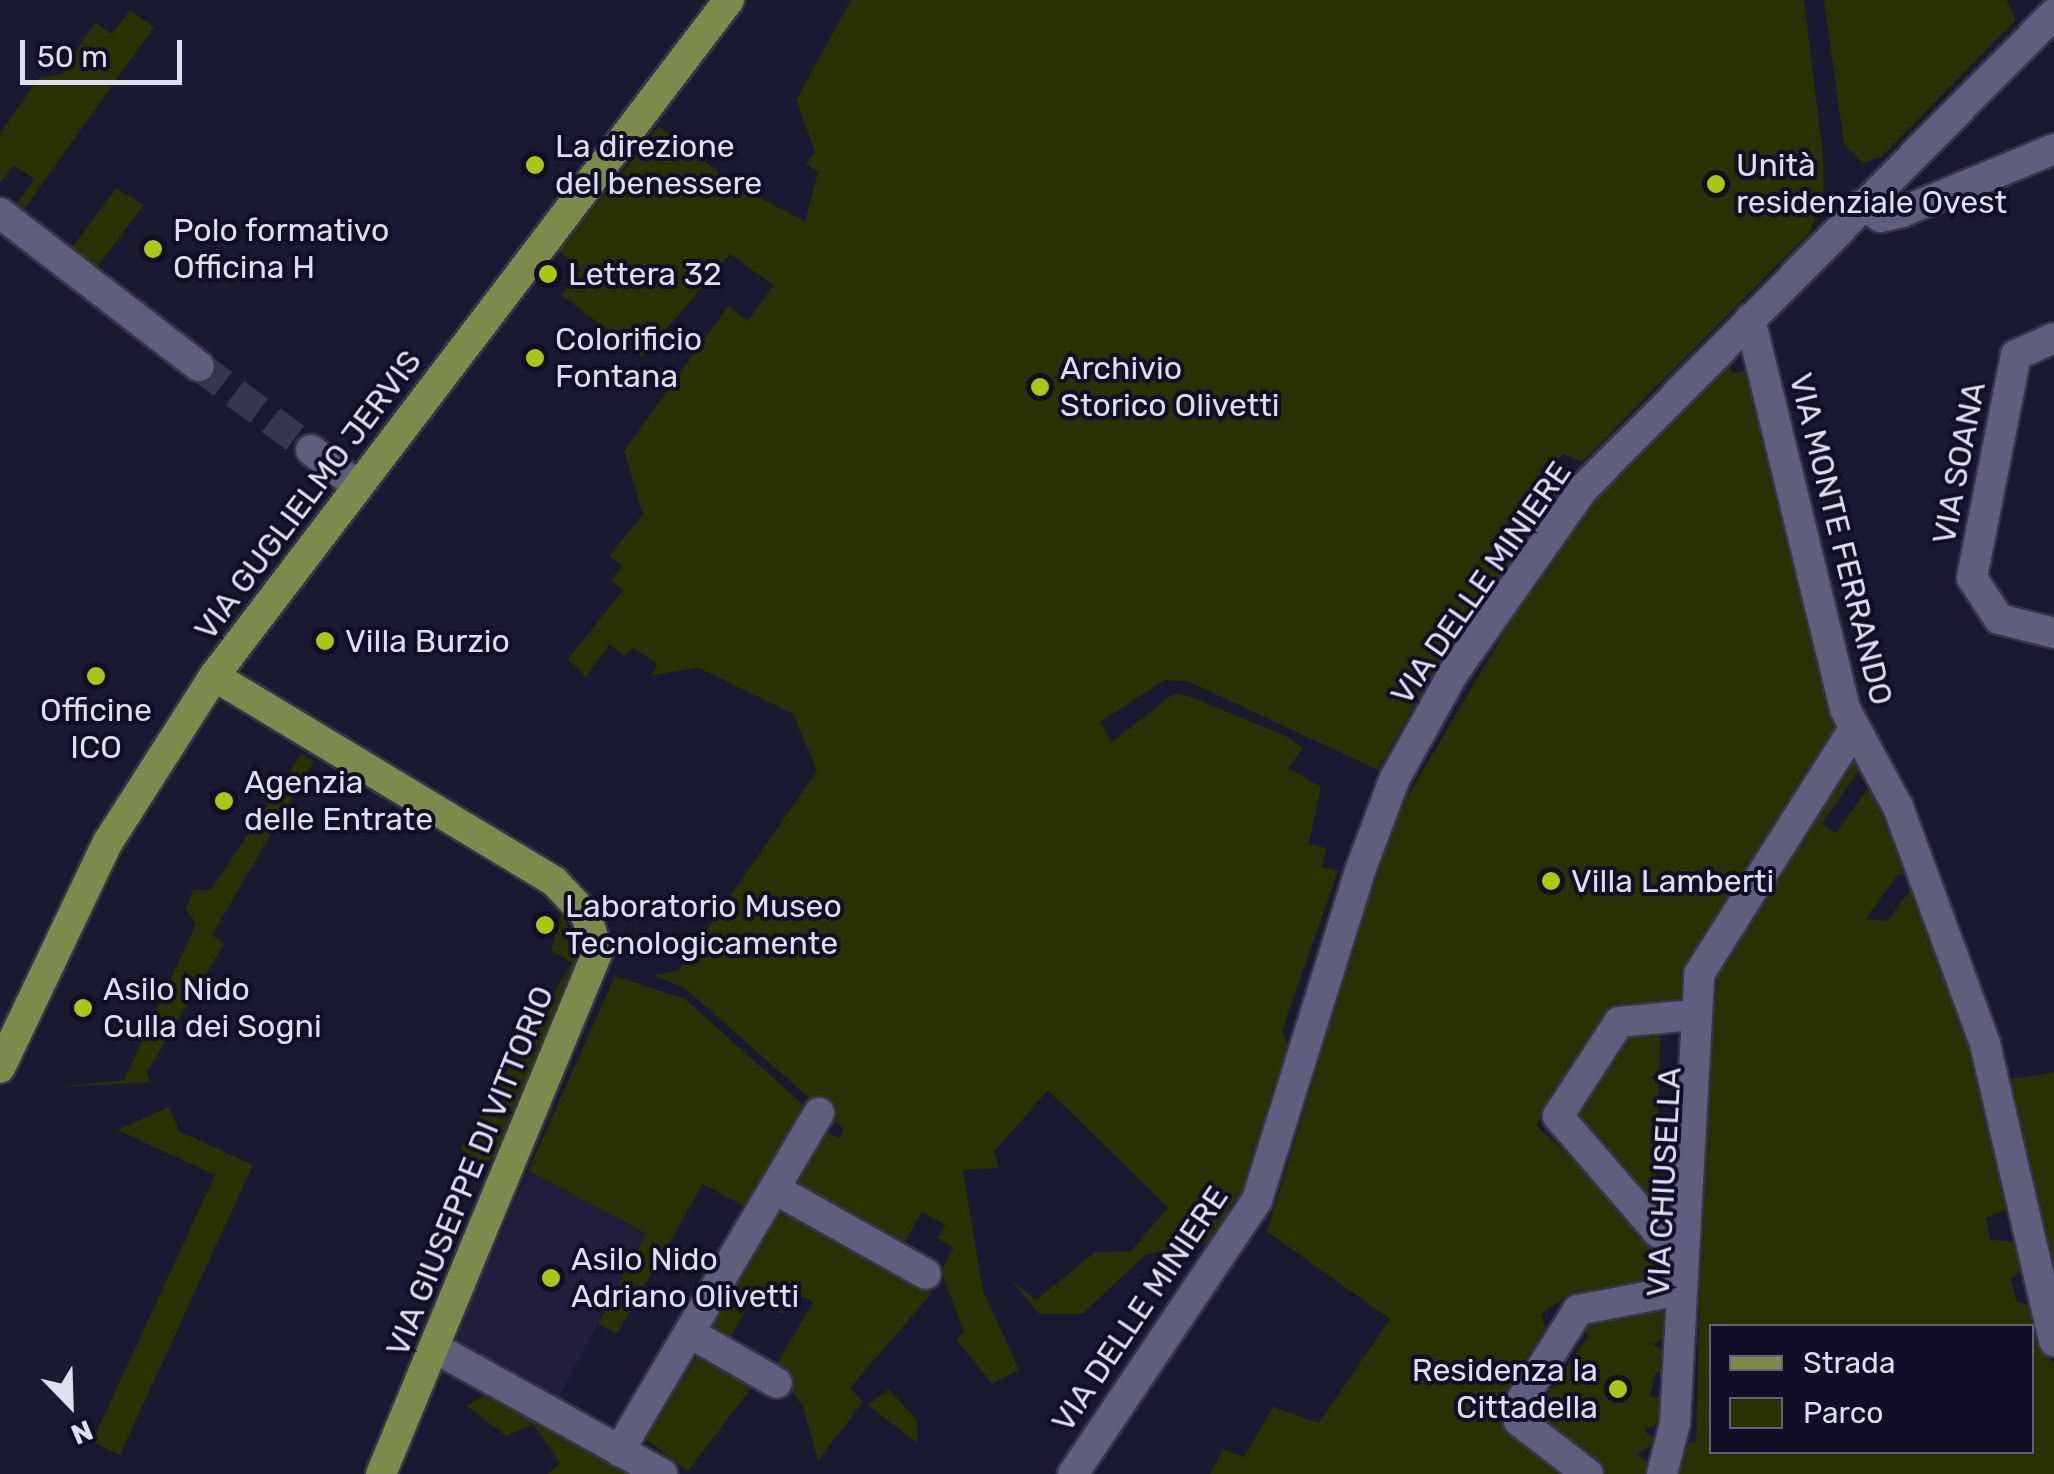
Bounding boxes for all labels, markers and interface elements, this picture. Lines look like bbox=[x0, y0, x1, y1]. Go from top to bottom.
scale bar bbox=[25, 20, 188, 82]
text: 50 m bbox=[37, 39, 108, 75]
place label: La direzione del benessere bbox=[555, 128, 762, 203]
place label: Unità residenziale Ovest bbox=[1736, 147, 2007, 222]
marker: La direzione del benessere bbox=[524, 154, 546, 176]
marker: Unità residenziale Ovest bbox=[1705, 173, 1727, 195]
place label: Polo formativo Officina H bbox=[173, 212, 390, 287]
marker: Polo formativo Officina H bbox=[142, 238, 164, 260]
place label: Lettera 32 bbox=[568, 255, 722, 293]
marker: Lettera 32 bbox=[537, 263, 559, 285]
place label: Colorificio Fontana bbox=[555, 321, 702, 396]
street label: VIA GUGLIELMO JERVIS bbox=[186, 342, 430, 648]
marker: Colorificio Fontana bbox=[524, 347, 546, 369]
place label: Archivio Storico Olivetti bbox=[1060, 350, 1279, 425]
street label: VIA MONTE FERRANDO bbox=[1781, 369, 1901, 709]
marker: Archivio Storico Olivetti bbox=[1029, 376, 1051, 398]
street label: VIA SOANA bbox=[1924, 378, 1994, 548]
street label: VIA DELLE MINIERE bbox=[1383, 454, 1579, 712]
place label: Villa Burzio bbox=[345, 622, 510, 660]
marker: Villa Burzio bbox=[314, 630, 336, 652]
marker: Officine ICO bbox=[85, 665, 107, 687]
place label: Officine ICO bbox=[40, 692, 152, 767]
place label: Agenzia delle Entrate bbox=[244, 764, 433, 839]
marker: Agenzia delle Entrate bbox=[213, 790, 235, 812]
place label: Villa Lamberti bbox=[1571, 862, 1774, 900]
marker: Villa Lamberti bbox=[1540, 870, 1562, 892]
place label: Laboratorio Museo Tecnologicamente bbox=[565, 888, 842, 963]
marker: Laboratorio Museo Tecnologicamente bbox=[534, 914, 556, 936]
place label: Asilo Nido Culla dei Sogni bbox=[103, 971, 322, 1046]
street label: VIA GIUSEPPE DI VITTORIO bbox=[378, 980, 562, 1362]
marker: Asilo Nido Culla dei Sogni bbox=[72, 997, 94, 1019]
street label: VIA CHIUSELLA bbox=[1639, 1066, 1689, 1298]
street label: VIA DELLE MINIERE bbox=[1043, 1179, 1237, 1439]
place label: Asilo Nido Adriano Olivetti bbox=[571, 1241, 799, 1316]
marker: Asilo Nido Adriano Olivetti bbox=[540, 1267, 562, 1289]
legend bbox=[1709, 1324, 2034, 1454]
text: Strada bbox=[1803, 1345, 1896, 1381]
place label: Residenza la Cittadella bbox=[1412, 1352, 1598, 1427]
north arrow bbox=[20, 1354, 120, 1454]
marker: Residenza la Cittadella bbox=[1607, 1378, 1629, 1400]
text: Parco bbox=[1803, 1395, 1883, 1431]
text: N bbox=[66, 1413, 98, 1451]

